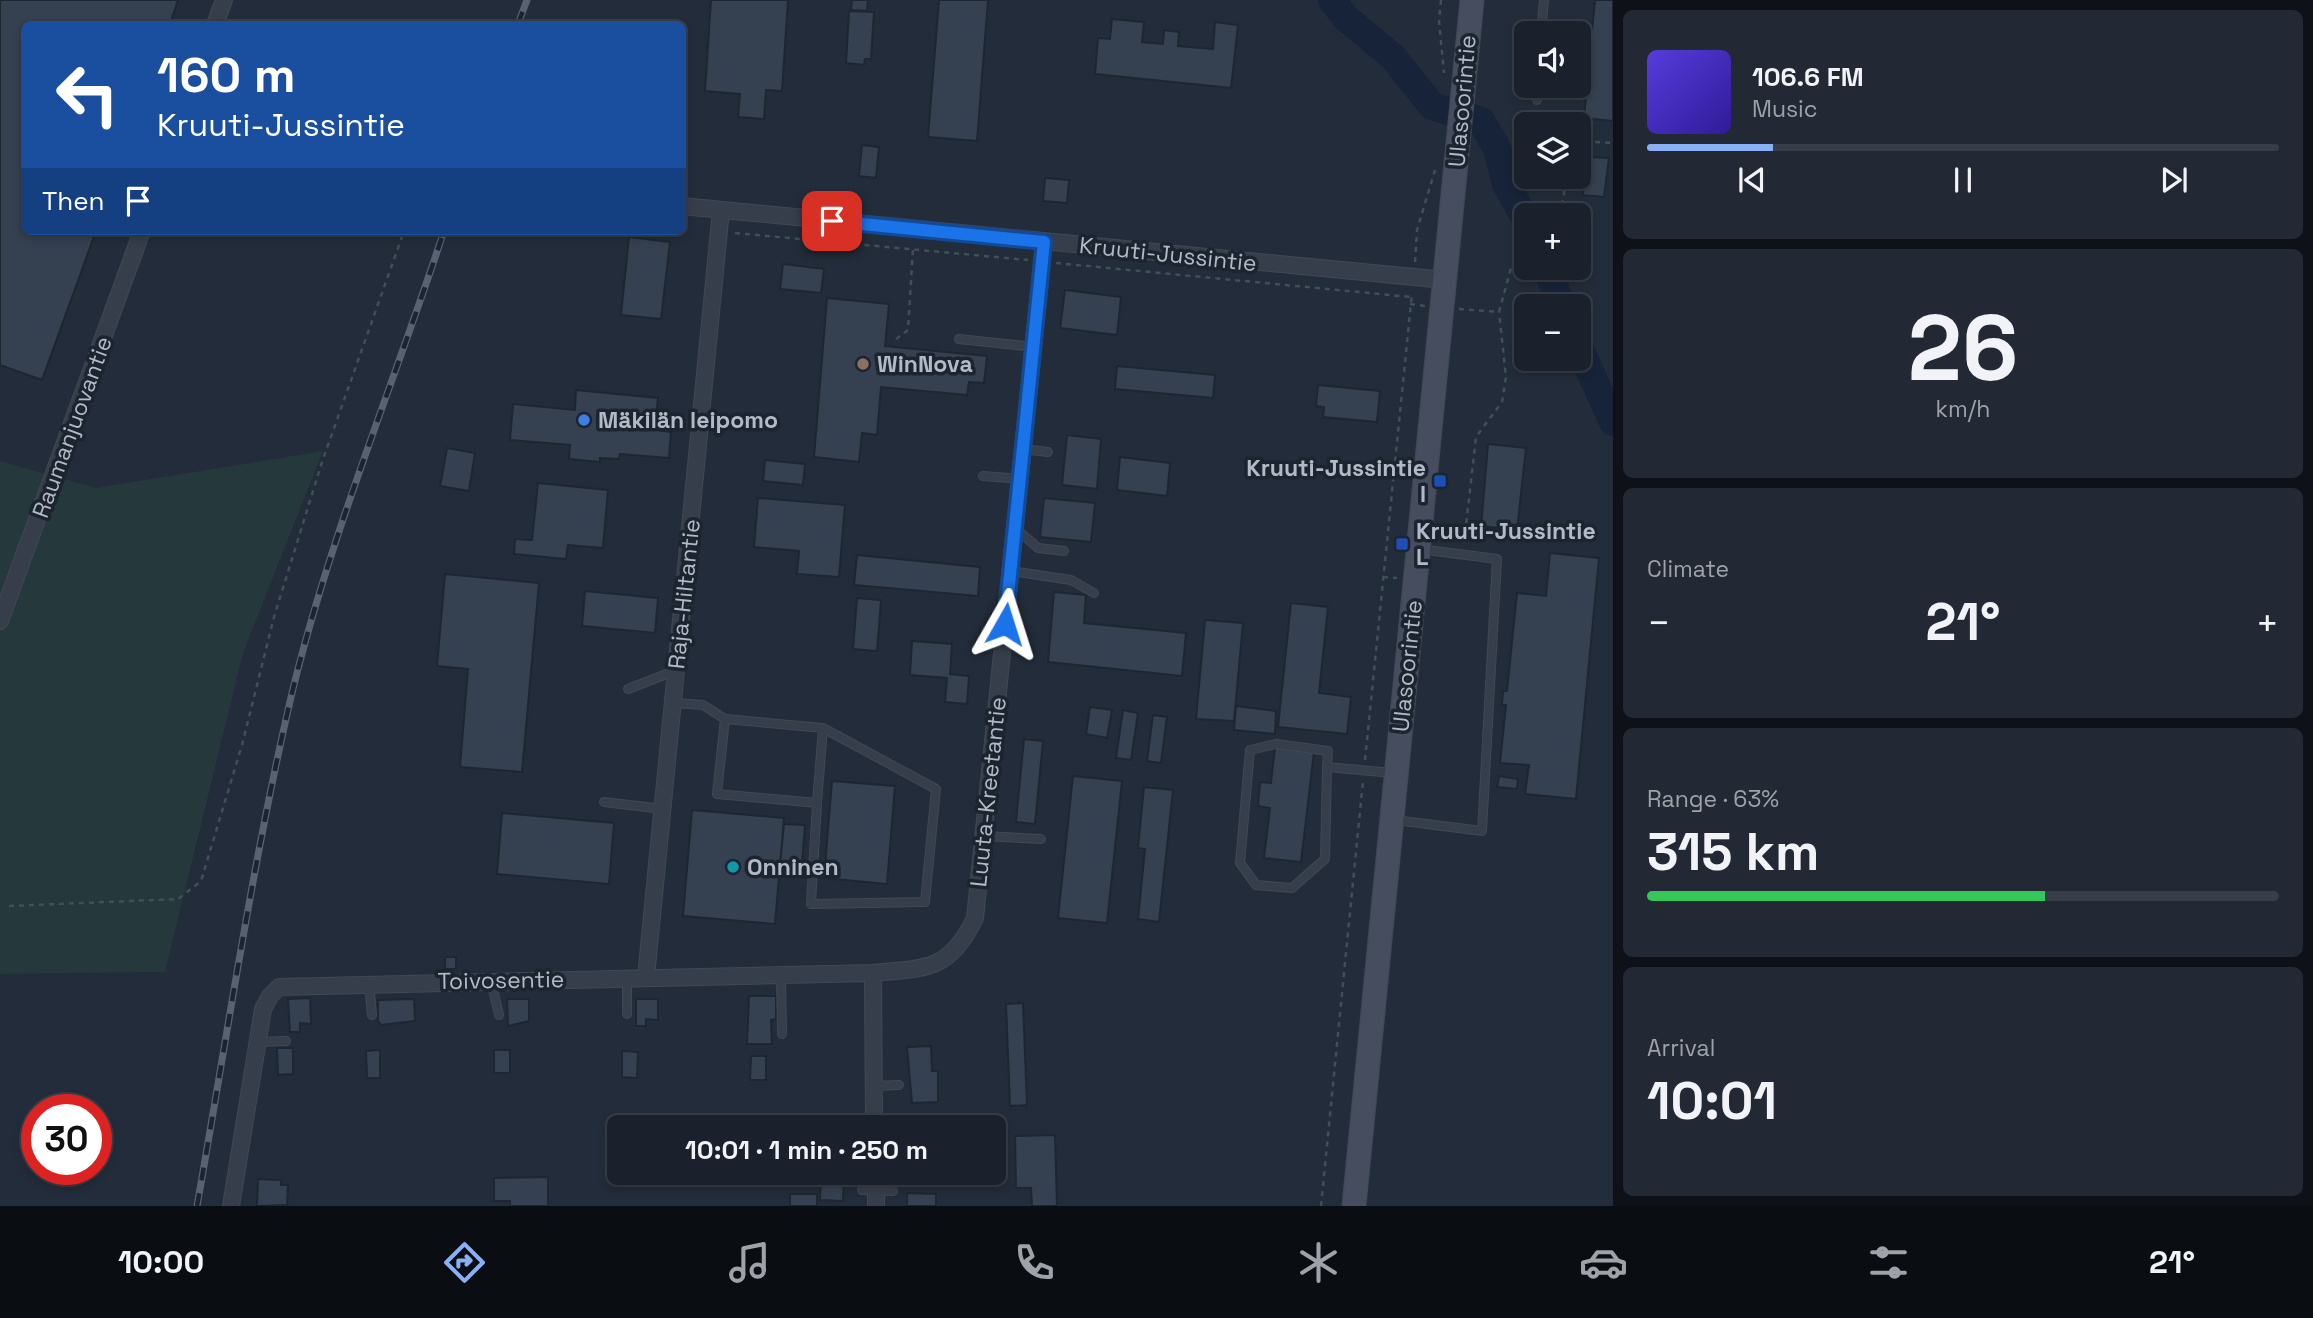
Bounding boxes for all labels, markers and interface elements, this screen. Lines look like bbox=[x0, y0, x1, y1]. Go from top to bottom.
map controls bbox=[1514, 21, 1591, 371]
button: sound bbox=[1514, 21, 1591, 98]
street label: Ulasoorintie bbox=[1441, 34, 1483, 168]
text: 160 m bbox=[157, 44, 295, 106]
icon: left bbox=[42, 49, 133, 140]
text: 106.6 FM bbox=[1752, 60, 1864, 94]
text: Music bbox=[1752, 94, 1817, 124]
text: Kruuti-Jussintie bbox=[157, 105, 405, 145]
button: layers bbox=[1514, 112, 1591, 189]
icon: previous bbox=[1733, 161, 1771, 199]
icon: pause bbox=[1944, 161, 1982, 199]
icon: next bbox=[2155, 161, 2193, 199]
icon: arrive bbox=[119, 182, 157, 220]
text: Then bbox=[42, 184, 105, 218]
pin bbox=[802, 191, 862, 251]
icon: arrive bbox=[813, 202, 851, 240]
button: + bbox=[1514, 203, 1591, 280]
street label: Kruuti-Jussintie bbox=[1078, 230, 1258, 278]
text: 26 bbox=[1908, 290, 2018, 407]
button: − bbox=[1514, 294, 1591, 371]
street label: Raumanjuovantie bbox=[25, 332, 119, 522]
place label: WinNova bbox=[877, 349, 973, 379]
marker: WinNova bbox=[855, 356, 871, 372]
text: km/h bbox=[1936, 394, 1990, 424]
place label: Mäkilän leipomo bbox=[598, 405, 778, 435]
marker: Mäkilän leipomo bbox=[576, 412, 592, 428]
place label: Kruuti-Jussintie I bbox=[1246, 453, 1426, 509]
marker: Kruuti-Jussintie I bbox=[1432, 473, 1448, 489]
place label: Kruuti-Jussintie L bbox=[1416, 516, 1596, 572]
street label: Raja-Hiltantie bbox=[661, 518, 707, 670]
marker: Kruuti-Jussintie L bbox=[1394, 536, 1410, 552]
text: Climate bbox=[1647, 554, 1729, 584]
position arrow bbox=[968, 587, 1042, 661]
text: 21° bbox=[1926, 589, 2000, 655]
street label: Ulasoorintie bbox=[1385, 599, 1429, 733]
text: − bbox=[1647, 599, 1671, 647]
text: + bbox=[2255, 599, 2279, 647]
street label: Luuta-Kreetantie bbox=[963, 695, 1013, 889]
text: Range · 63% bbox=[1647, 784, 1779, 814]
text: 315 km bbox=[1647, 819, 1819, 885]
place label: Onninen bbox=[747, 852, 839, 882]
marker: Onninen bbox=[725, 859, 741, 875]
street label: Toivosentie bbox=[437, 964, 565, 996]
text: Arrival bbox=[1647, 1033, 1715, 1063]
text: 10:01 bbox=[1647, 1068, 1777, 1134]
speed limit sign: 30 bbox=[21, 1094, 112, 1185]
text: 10:01 · 1 min · 250 m bbox=[685, 1133, 928, 1167]
icon: directions bbox=[440, 1238, 489, 1287]
icon: music bbox=[725, 1238, 774, 1287]
icon: phone bbox=[1010, 1238, 1059, 1287]
icon: climate bbox=[1294, 1238, 1343, 1287]
icon: car bbox=[1579, 1238, 1628, 1287]
icon: filters bbox=[1864, 1238, 1913, 1287]
text: 10:00 bbox=[118, 1242, 204, 1282]
text: 21° bbox=[2149, 1242, 2195, 1282]

